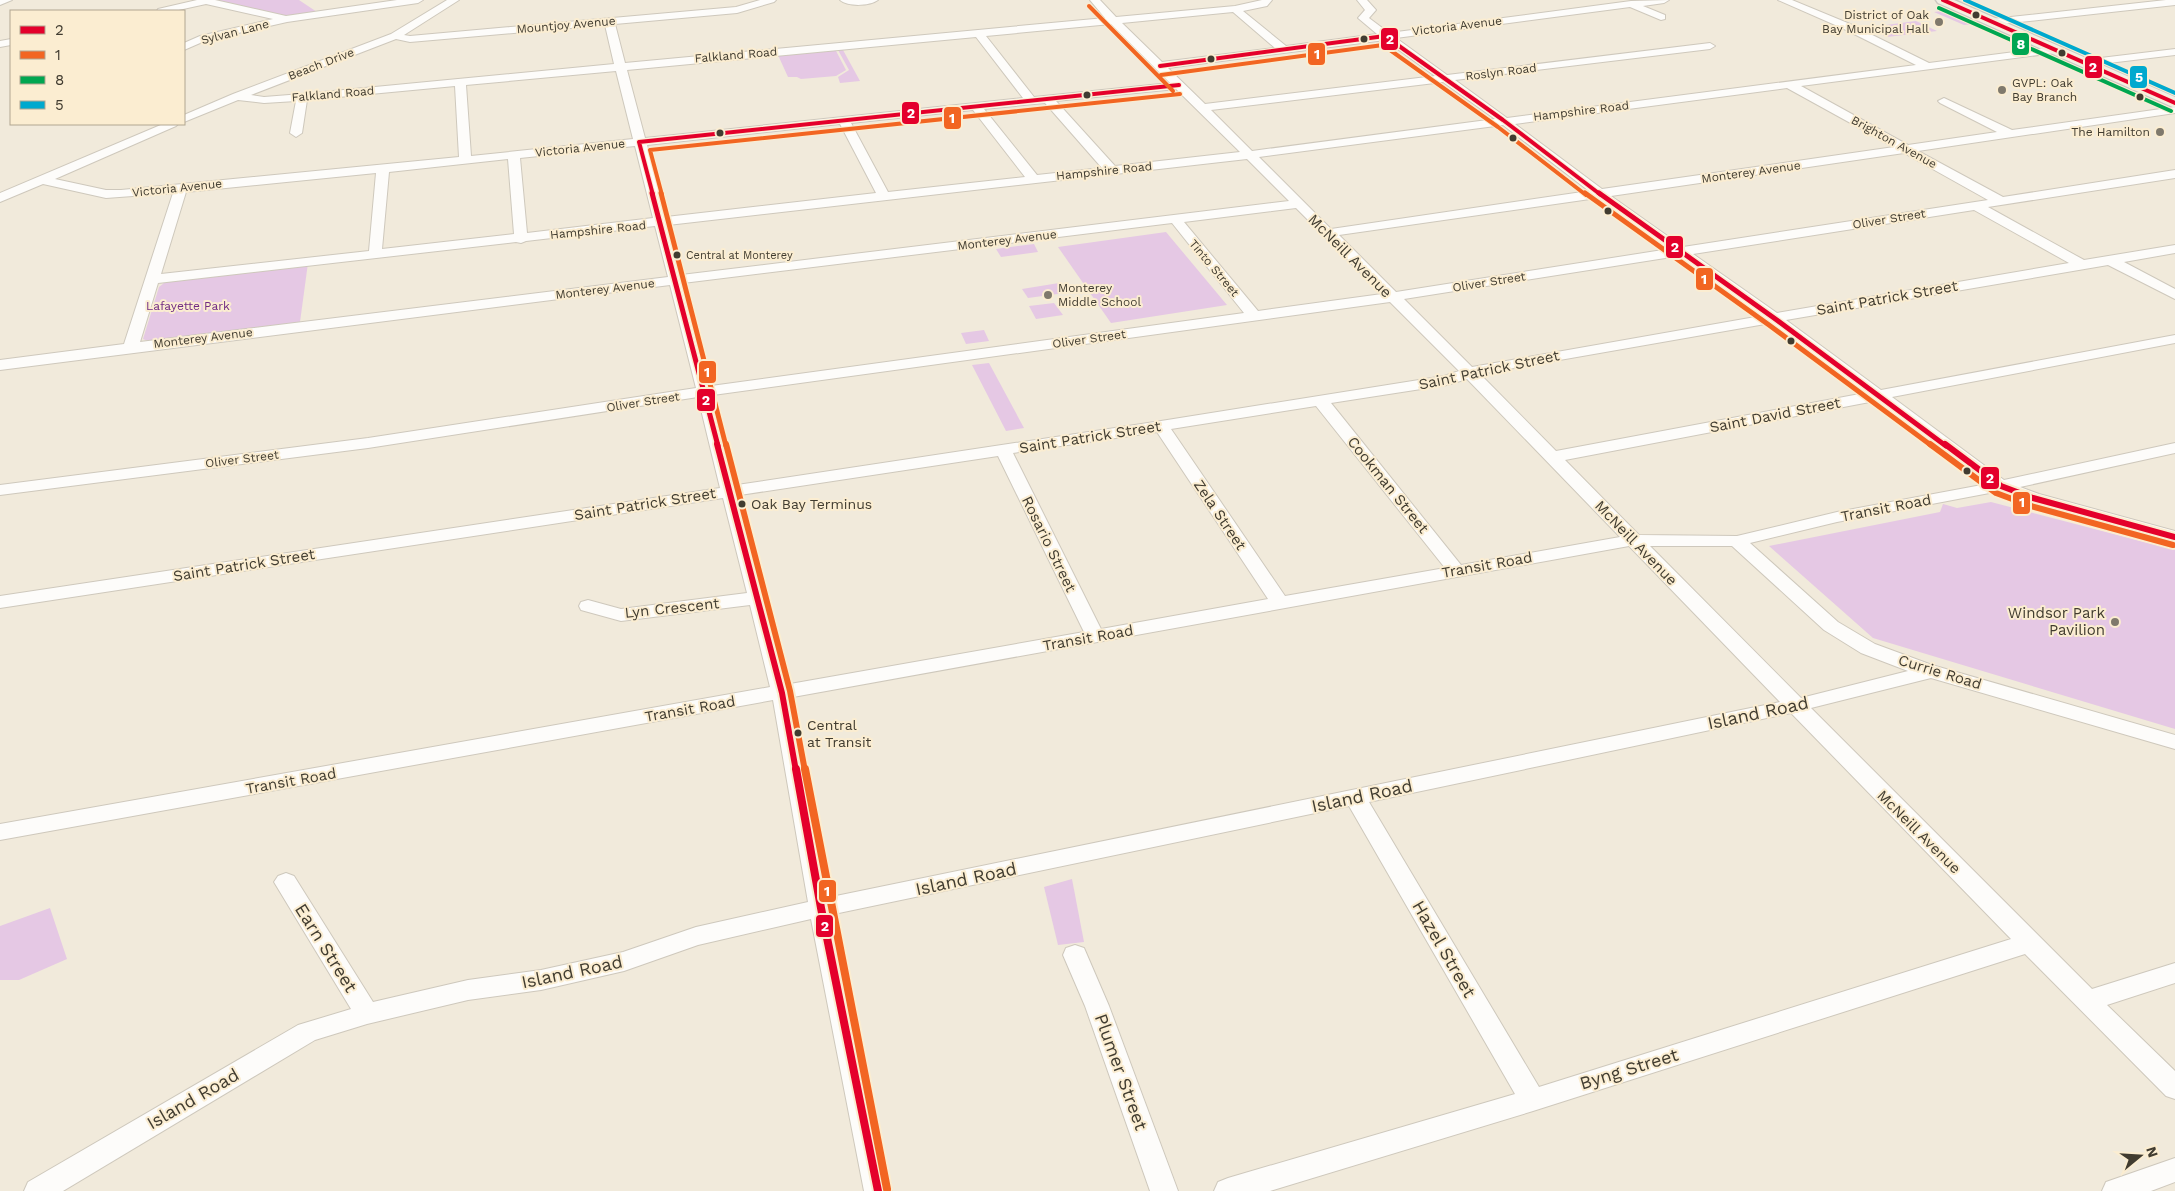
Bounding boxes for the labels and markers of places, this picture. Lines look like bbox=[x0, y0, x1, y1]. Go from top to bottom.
place label: District of Oak Bay Municipal Hall bbox=[1822, 8, 1929, 36]
unlabelled marker bbox=[1971, 10, 1981, 20]
marker: District of Oak Bay Municipal Hall bbox=[1933, 16, 1945, 28]
unlabelled marker bbox=[1359, 34, 1369, 44]
unlabelled marker bbox=[2057, 48, 2067, 58]
unlabelled marker bbox=[1206, 54, 1216, 64]
place label: GVPL: Oak Bay Branch bbox=[2012, 76, 2077, 104]
marker: GVPL: Oak Bay Branch bbox=[1996, 84, 2008, 96]
unlabelled marker bbox=[1082, 90, 1092, 100]
unlabelled marker bbox=[2135, 92, 2145, 102]
place label: The Hamilton bbox=[2071, 125, 2150, 139]
marker: The Hamilton bbox=[2154, 126, 2166, 138]
unlabelled marker bbox=[715, 128, 725, 138]
unlabelled marker bbox=[1508, 133, 1518, 143]
unlabelled marker bbox=[1603, 206, 1613, 216]
place label: Central at Monterey bbox=[686, 249, 793, 262]
marker: Central at Monterey bbox=[672, 250, 682, 260]
place label: Monterey Middle School bbox=[1058, 281, 1141, 309]
marker: Monterey Middle School bbox=[1042, 289, 1054, 301]
unlabelled marker bbox=[1786, 336, 1796, 346]
unlabelled marker bbox=[1962, 466, 1972, 476]
place label: Oak Bay Terminus bbox=[751, 496, 872, 512]
marker: Oak Bay Terminus bbox=[737, 499, 747, 509]
place label: Windsor Park Pavilion bbox=[2008, 604, 2105, 639]
marker: Windsor Park Pavilion bbox=[2109, 616, 2121, 628]
place label: Central at Transit bbox=[807, 717, 872, 750]
marker: Central at Transit bbox=[793, 728, 803, 738]

